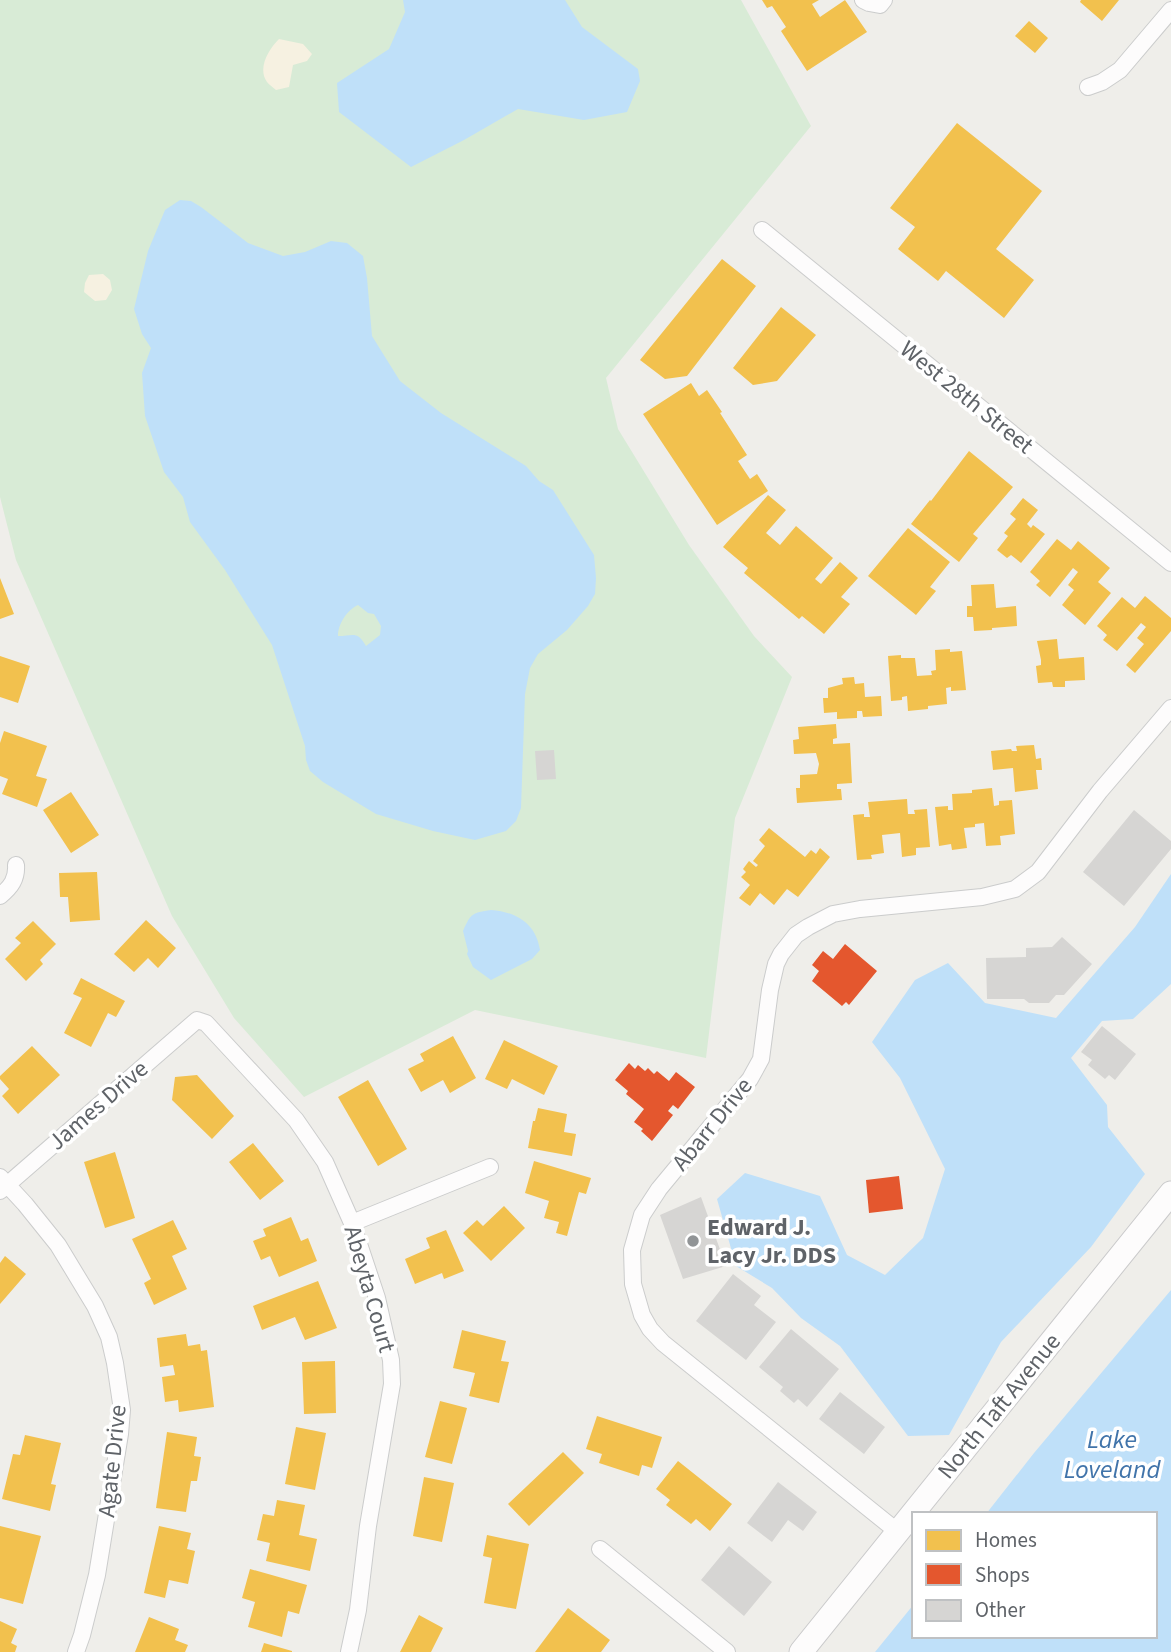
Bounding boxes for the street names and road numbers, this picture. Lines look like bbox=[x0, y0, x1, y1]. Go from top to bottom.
street label: West 28th Street bbox=[892, 332, 1041, 462]
street label: James Drive bbox=[41, 1052, 156, 1159]
street label: Abarr Drive bbox=[664, 1070, 761, 1179]
street label: Abeyta Court bbox=[335, 1222, 404, 1357]
street label: North Taft Avenue bbox=[929, 1326, 1069, 1487]
street label: Agate Drive bbox=[89, 1403, 136, 1519]

